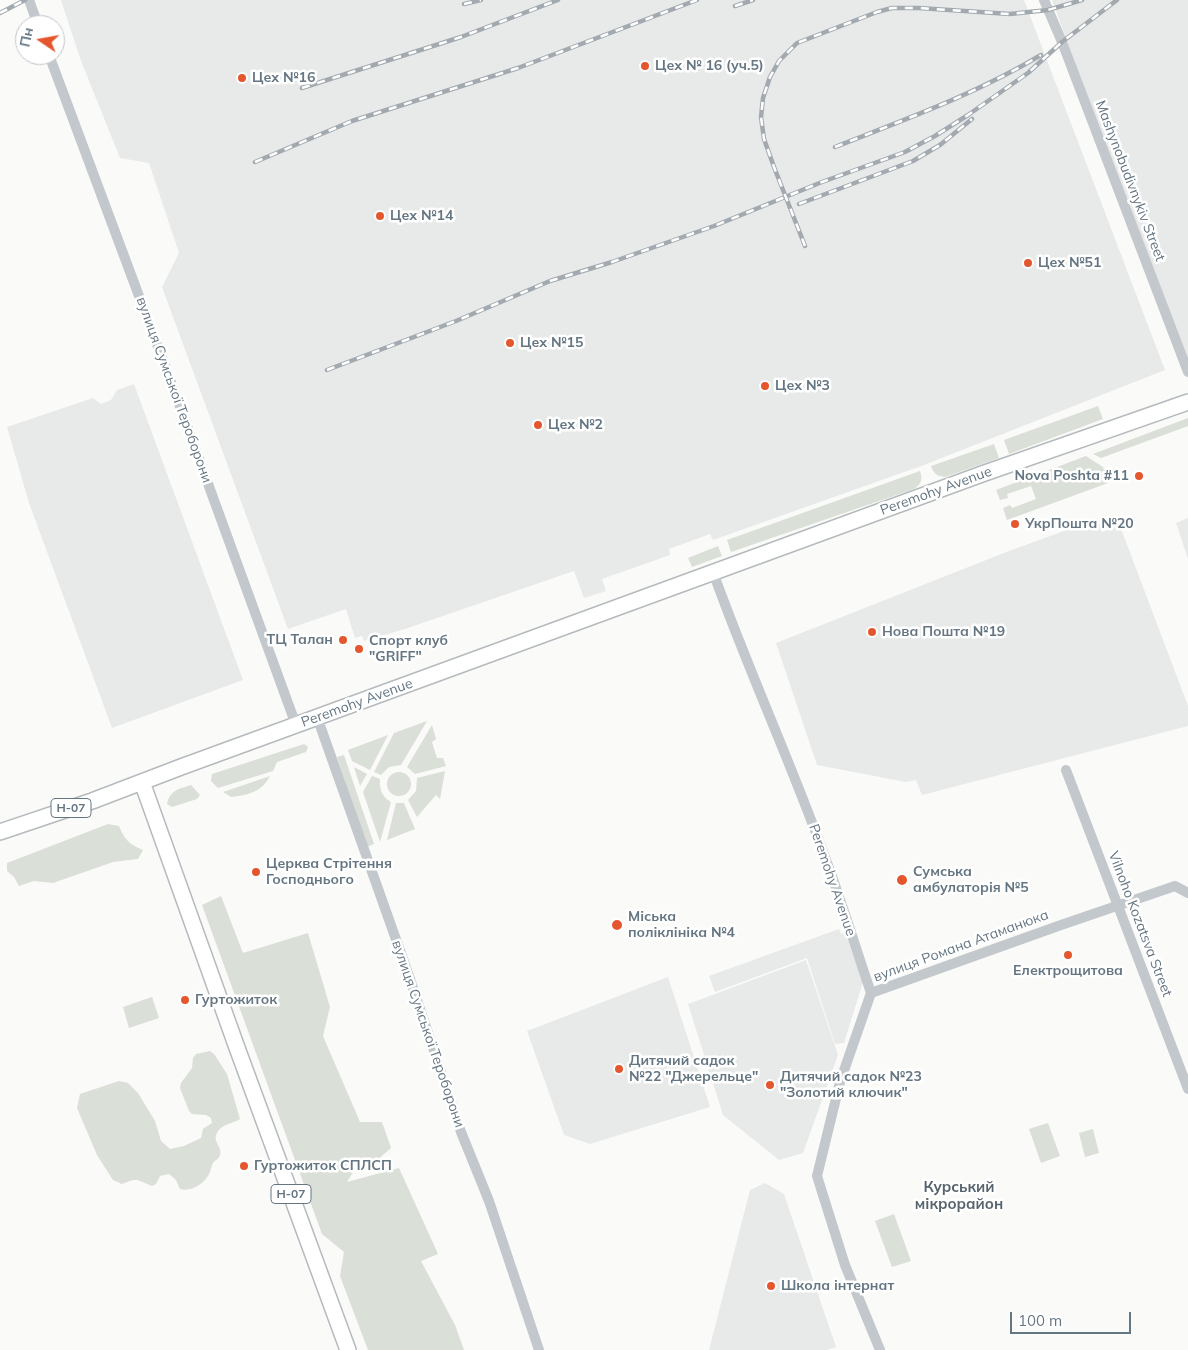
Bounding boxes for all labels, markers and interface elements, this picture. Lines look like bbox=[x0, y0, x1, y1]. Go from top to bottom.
north arrow bbox=[15, 15, 65, 65]
text: Пн bbox=[15, 26, 37, 48]
place label: Цех № 16 (уч.5) bbox=[655, 58, 764, 74]
marker: Цех № 16 (уч.5) bbox=[639, 60, 651, 72]
place label: Цех №16 bbox=[252, 70, 315, 86]
marker: Цех №16 bbox=[236, 72, 248, 84]
street label: Mashynobudivnykiv Street bbox=[1092, 98, 1168, 264]
place label: Цех №14 bbox=[390, 208, 453, 224]
marker: Цех №14 bbox=[374, 210, 386, 222]
place label: Цех №51 bbox=[1038, 255, 1101, 271]
marker: Цех №51 bbox=[1022, 257, 1034, 269]
street label: вулиця Сумської Тероборони bbox=[132, 295, 216, 485]
place label: Цех №15 bbox=[520, 335, 583, 351]
marker: Цех №15 bbox=[504, 337, 516, 349]
place label: Цех №3 bbox=[775, 378, 830, 394]
marker: Цех №3 bbox=[759, 380, 771, 392]
place label: Цех №2 bbox=[548, 417, 603, 433]
marker: Цех №2 bbox=[532, 419, 544, 431]
street label: Peremohy Avenue bbox=[878, 463, 994, 519]
place label: Nova Poshta #11 bbox=[1015, 468, 1129, 484]
marker: Nova Poshta #11 bbox=[1133, 470, 1145, 482]
place label: УкрПошта №20 bbox=[1025, 516, 1134, 532]
marker: УкрПошта №20 bbox=[1009, 518, 1021, 530]
place label: Нова Пошта №19 bbox=[882, 624, 1005, 640]
marker: Нова Пошта №19 bbox=[866, 626, 878, 638]
place label: ТЦ Талан bbox=[267, 632, 333, 648]
place label: Спорт клуб "GRIFF" bbox=[369, 633, 448, 666]
marker: ТЦ Талан bbox=[337, 634, 349, 646]
marker: Спорт клуб "GRIFF" bbox=[353, 643, 365, 655]
street label: Peremohy Avenue bbox=[299, 675, 415, 731]
road number: Н-07 bbox=[51, 798, 91, 818]
street label: Peremohy Avenue bbox=[805, 822, 859, 938]
street label: Vilnoho Kozatsva Street bbox=[1104, 849, 1176, 999]
place label: Церква Стрітення Господнього bbox=[266, 856, 392, 889]
place label: Сумська амбулаторія №5 bbox=[913, 864, 1029, 896]
marker: Церква Стрітення Господнього bbox=[250, 866, 262, 878]
marker: Сумська амбулаторія №5 bbox=[895, 873, 909, 887]
street label: вулиця Романа Атаманюка bbox=[871, 906, 1051, 986]
place label: Міська поліклініка №4 bbox=[628, 909, 735, 942]
marker: Міська поліклініка №4 bbox=[610, 918, 624, 932]
street label: вулиця Сумської Тероборони bbox=[388, 938, 468, 1130]
marker: Електрощитова bbox=[1062, 949, 1074, 961]
place label: Електрощитова bbox=[1013, 963, 1123, 979]
place label: Гуртожиток bbox=[195, 992, 277, 1008]
marker: Гуртожиток bbox=[179, 994, 191, 1006]
place label: Дитячий садок №22 "Джерельце" bbox=[629, 1053, 758, 1086]
marker: Дитячий садок №22 "Джерельце" bbox=[613, 1063, 625, 1075]
place label: Дитячий садок №23 "Золотий ключик" bbox=[780, 1069, 922, 1102]
marker: Дитячий садок №23 "Золотий ключик" bbox=[764, 1079, 776, 1091]
place label: Гуртожиток СПЛСП bbox=[254, 1158, 392, 1174]
marker: Гуртожиток СПЛСП bbox=[238, 1160, 250, 1172]
district label: Курський мікрорайон bbox=[915, 1178, 1003, 1213]
road number: Н-07 bbox=[271, 1184, 311, 1204]
place label: Школа інтернат bbox=[781, 1278, 894, 1294]
marker: Школа інтернат bbox=[765, 1280, 777, 1292]
scale bar bbox=[1013, 1302, 1134, 1334]
text: 100 m bbox=[1018, 1311, 1062, 1330]

